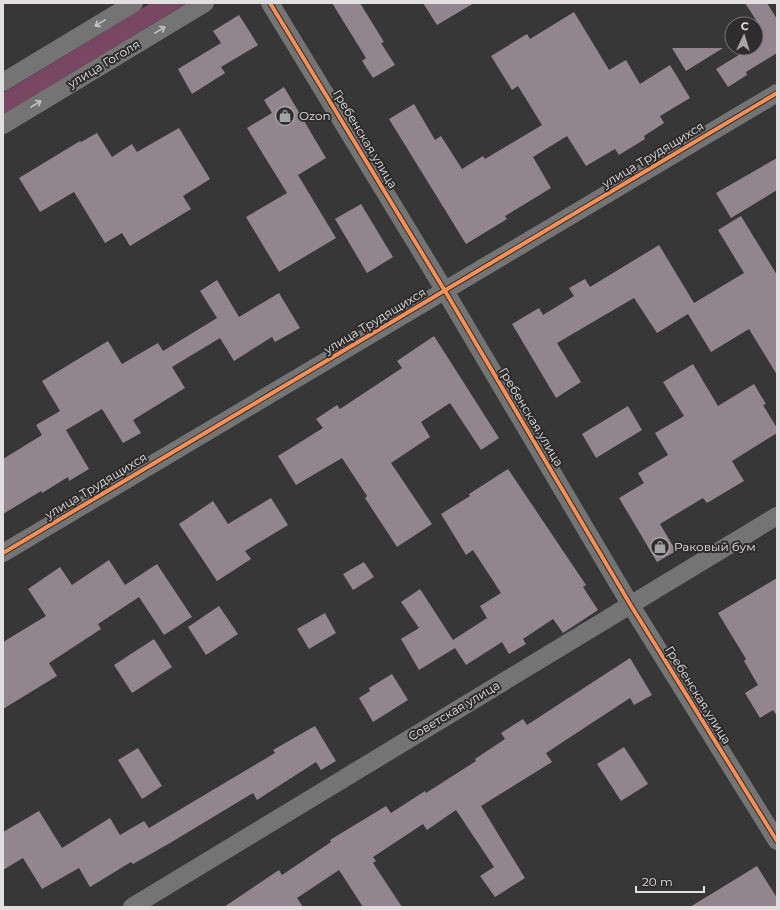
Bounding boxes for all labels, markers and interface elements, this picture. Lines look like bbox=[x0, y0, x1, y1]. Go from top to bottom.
north arrow bbox=[724, 16, 764, 56]
one-way arrow bbox=[95, 19, 106, 27]
text: С bbox=[740, 19, 749, 33]
one-way arrow bbox=[154, 26, 166, 34]
street label: улица Гоголя bbox=[64, 36, 143, 92]
street label: Гребенская улица bbox=[330, 86, 401, 191]
one-way arrow bbox=[30, 100, 42, 108]
shop icon: Ozon bbox=[274, 105, 296, 127]
place label: Ozon bbox=[299, 108, 331, 123]
street label: улица Трудящихся bbox=[598, 118, 706, 191]
street label: улица Трудящихся bbox=[320, 284, 428, 357]
street label: Гребенская улица bbox=[496, 364, 567, 469]
street label: улица Трудящихся bbox=[41, 449, 149, 522]
shop icon: Раковый бум bbox=[649, 536, 671, 558]
place label: Раковый бум bbox=[674, 539, 756, 554]
street label: Гребенская улица bbox=[662, 643, 735, 747]
street label: Советская улица bbox=[405, 677, 502, 744]
scale bar bbox=[636, 868, 704, 894]
text: 20 m bbox=[642, 874, 673, 889]

